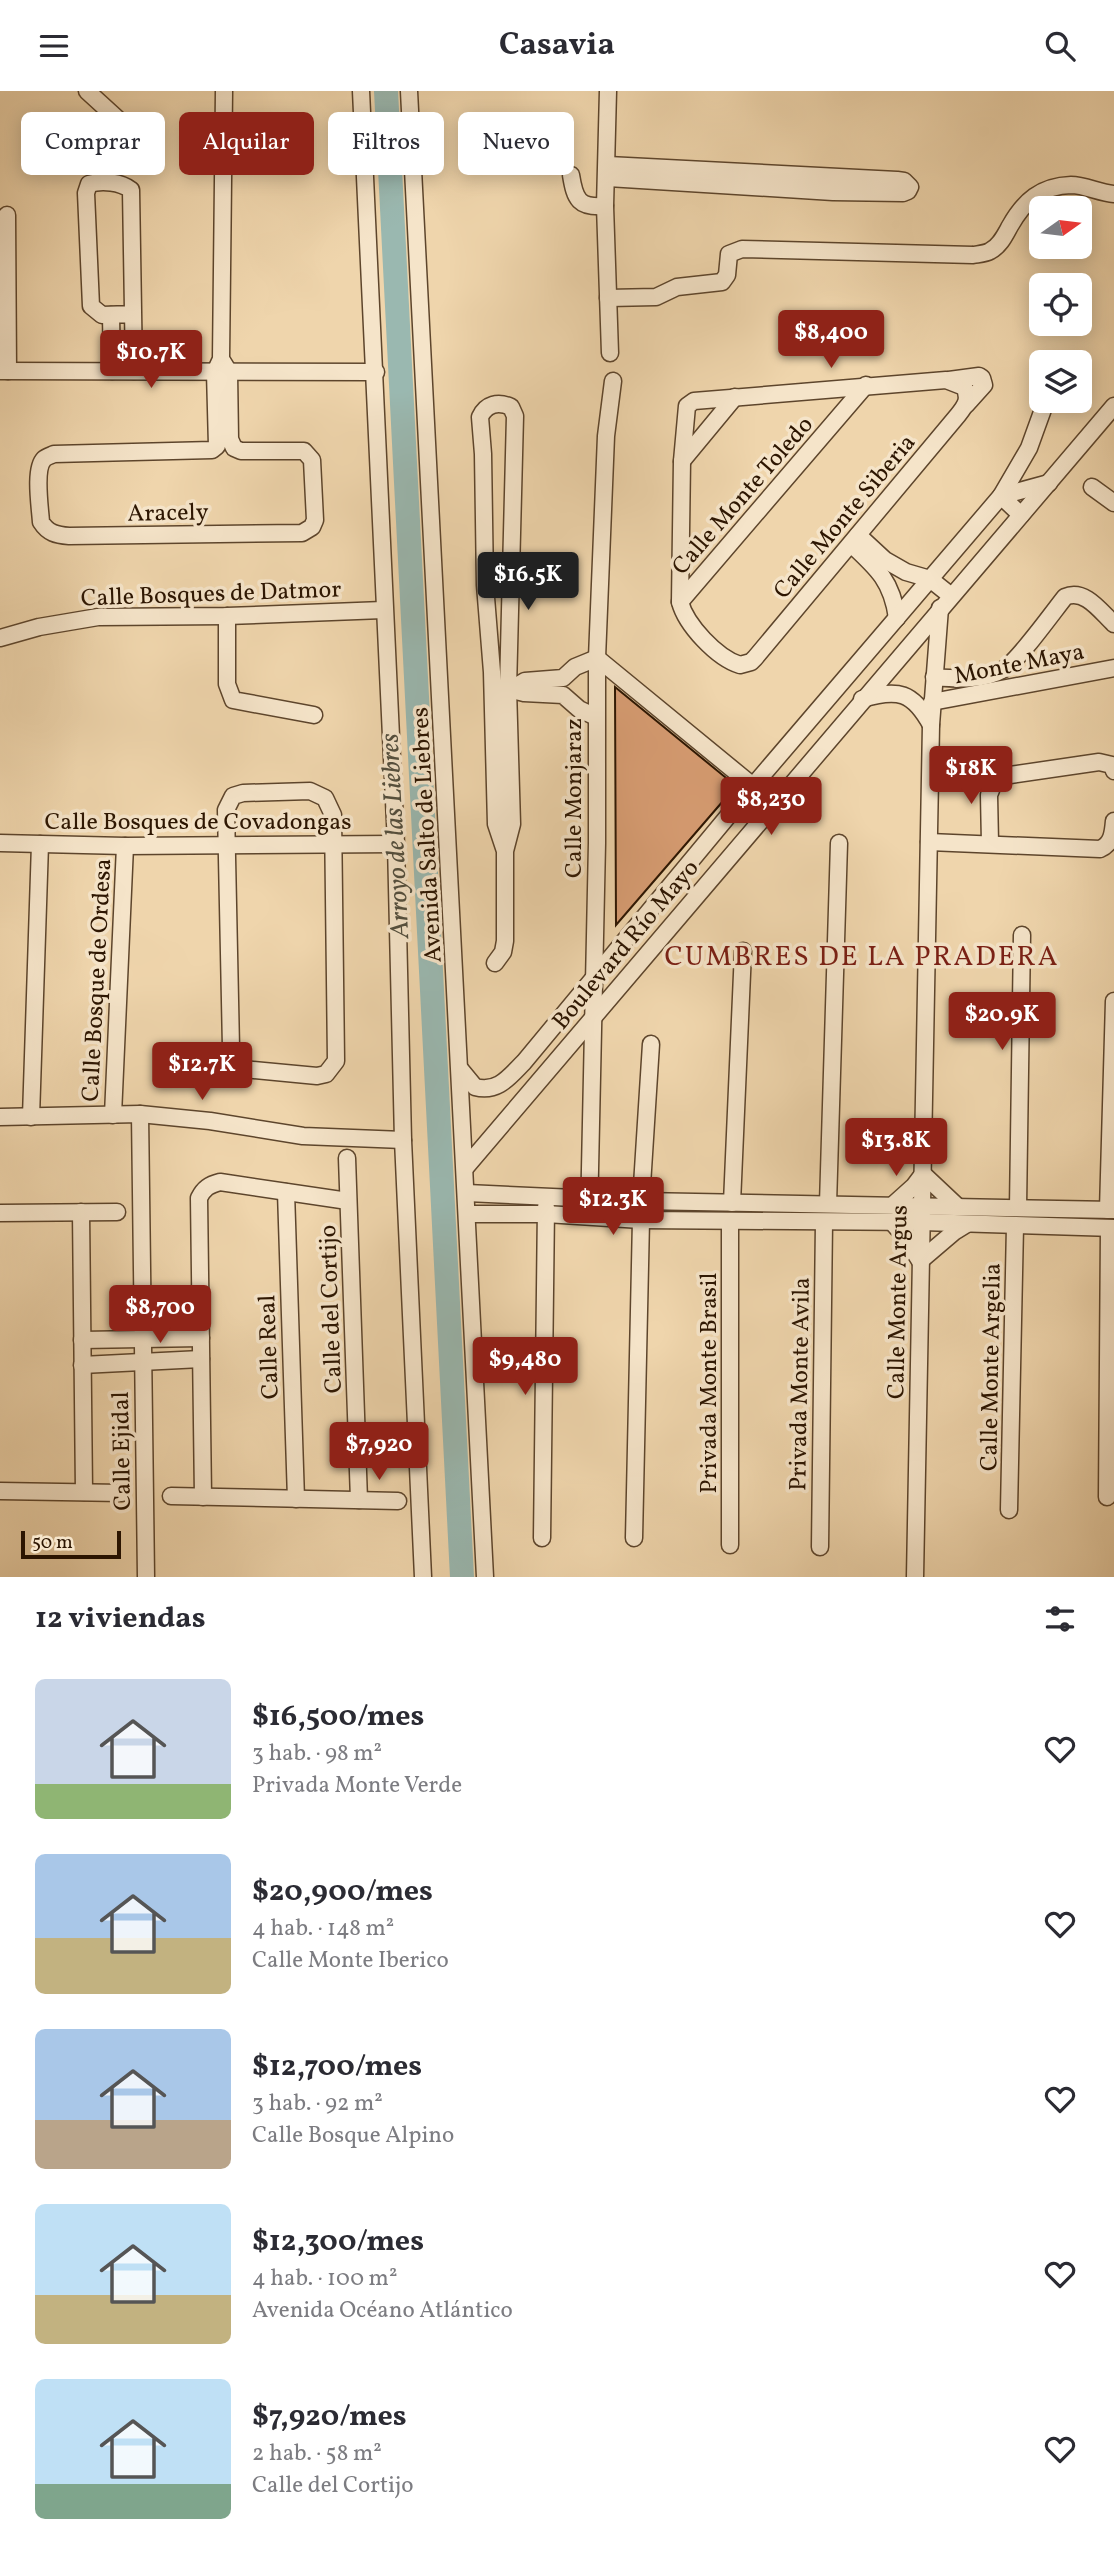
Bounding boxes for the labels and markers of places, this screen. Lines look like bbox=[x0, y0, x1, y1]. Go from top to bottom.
pin: $8,400 bbox=[774, 310, 888, 370]
pin: $10.7K bbox=[94, 331, 208, 390]
pin: $16.5K bbox=[471, 553, 585, 612]
pin: $18K bbox=[930, 747, 1012, 806]
pin: $8,230 bbox=[714, 777, 828, 837]
pin: $20.9K bbox=[945, 993, 1059, 1052]
pin: $12.7K bbox=[145, 1042, 259, 1102]
pin: $13.8K bbox=[839, 1119, 953, 1178]
pin: $12.3K bbox=[556, 1177, 670, 1237]
pin: $8,700 bbox=[103, 1285, 217, 1345]
pin: $9,480 bbox=[468, 1337, 582, 1397]
pin: $7,920 bbox=[322, 1423, 436, 1482]

